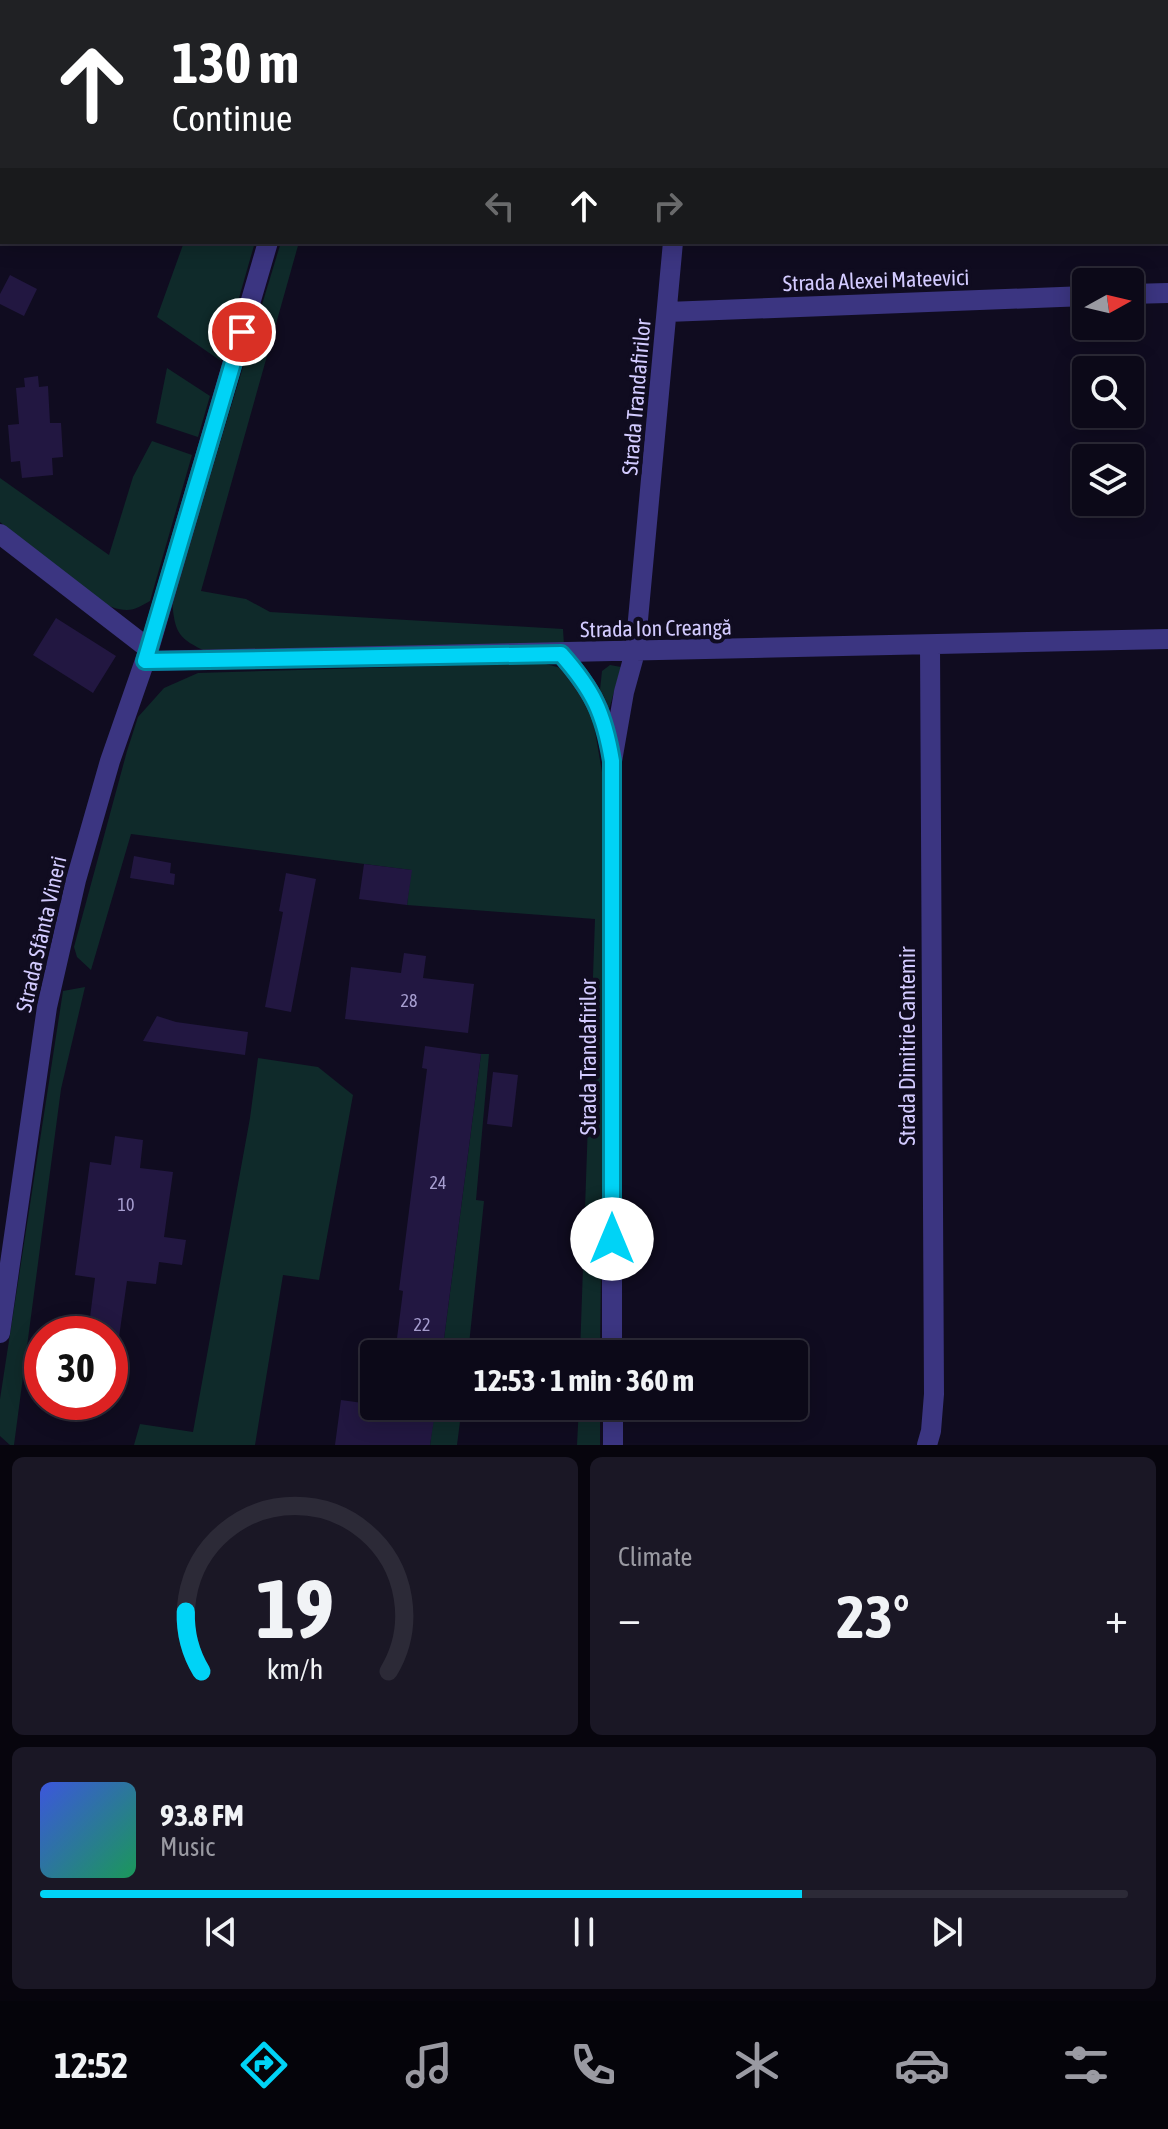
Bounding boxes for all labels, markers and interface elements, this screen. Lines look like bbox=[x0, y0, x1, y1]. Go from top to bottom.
text: 130 m bbox=[172, 31, 299, 95]
icon: ahead bbox=[40, 32, 144, 136]
text: Continue bbox=[172, 97, 292, 139]
icon: left bbox=[478, 184, 522, 228]
icon: ahead bbox=[562, 184, 606, 228]
icon: right bbox=[646, 184, 690, 228]
street label: Strada Alexei Mateevici bbox=[782, 264, 970, 296]
north arrow bbox=[1072, 268, 1144, 340]
map controls bbox=[1072, 268, 1144, 516]
pin bbox=[208, 298, 276, 366]
icon: arrive bbox=[220, 310, 264, 354]
street label: Strada Trandafirilor bbox=[616, 317, 656, 476]
button: search bbox=[1072, 356, 1144, 428]
button: layers bbox=[1072, 444, 1144, 516]
street label: Strada Ion Creangă bbox=[580, 614, 732, 642]
street label: Strada Sfânta Vineri bbox=[10, 853, 72, 1015]
street label: Strada Dimitrie Cantemir bbox=[894, 946, 920, 1146]
street label: Strada Trandafirilor bbox=[575, 978, 601, 1135]
house number: 28 bbox=[401, 990, 417, 1011]
house number: 24 bbox=[430, 1172, 446, 1193]
house number: 10 bbox=[118, 1194, 134, 1215]
position arrow bbox=[570, 1197, 654, 1281]
house number: 22 bbox=[414, 1314, 430, 1335]
speed limit sign: 30 bbox=[24, 1316, 128, 1420]
text: 12:53 · 1 min · 360 m bbox=[474, 1363, 694, 1397]
text: Climate bbox=[618, 1542, 692, 1572]
text: 19 bbox=[256, 1560, 334, 1656]
text: 23° bbox=[837, 1582, 909, 1651]
text: − bbox=[618, 1592, 641, 1642]
text: + bbox=[1105, 1592, 1128, 1642]
text: km/h bbox=[267, 1652, 323, 1685]
text: 93.8 FM bbox=[160, 1798, 244, 1832]
text: Music bbox=[160, 1832, 215, 1862]
icon: previous bbox=[199, 1910, 243, 1954]
icon: pause bbox=[562, 1910, 606, 1954]
icon: next bbox=[925, 1910, 969, 1954]
icon: directions bbox=[236, 2037, 292, 2093]
icon: music bbox=[401, 2037, 457, 2093]
icon: phone bbox=[565, 2037, 621, 2093]
icon: climate bbox=[729, 2037, 785, 2093]
icon: car bbox=[894, 2037, 950, 2093]
icon: filters bbox=[1058, 2037, 1114, 2093]
text: 12:52 bbox=[54, 2044, 128, 2086]

